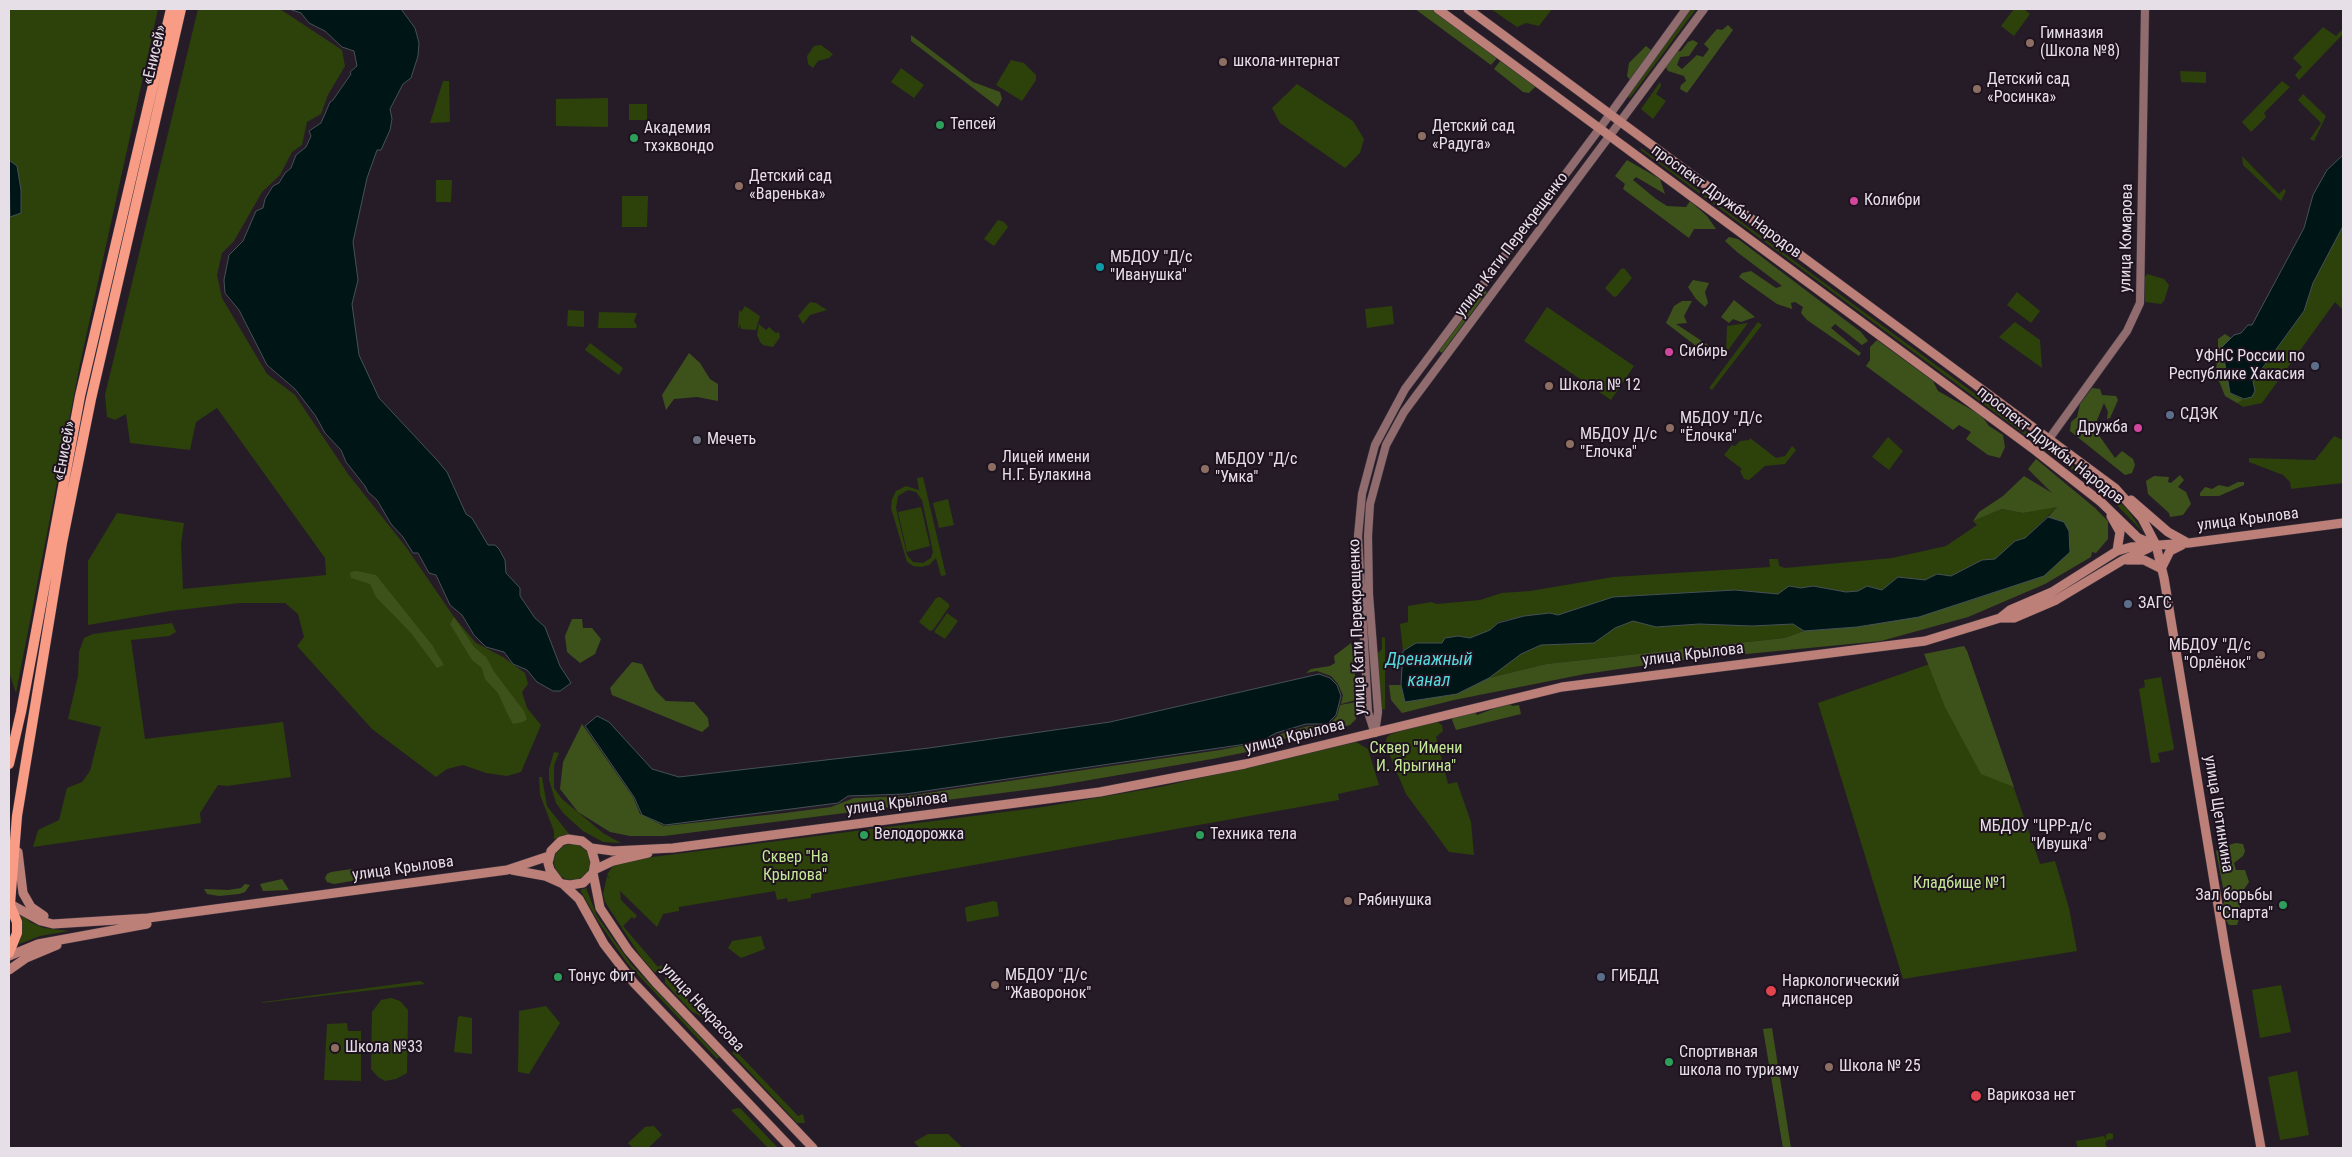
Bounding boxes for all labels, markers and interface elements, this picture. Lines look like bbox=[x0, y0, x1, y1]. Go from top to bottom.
street label: «Енисей» bbox=[139, 23, 171, 87]
place label: Гимназия (Школа №8) bbox=[2040, 24, 2120, 62]
marker: Гимназия (Школа №8) bbox=[2024, 37, 2036, 49]
place label: школа-интернат bbox=[1233, 52, 1340, 72]
marker: школа-интернат bbox=[1217, 56, 1229, 68]
place label: Детский сад «Росинка» bbox=[1987, 70, 2070, 108]
marker: Детский сад «Росинка» bbox=[1971, 83, 1983, 95]
place label: Тепсей bbox=[950, 115, 996, 135]
place label: Детский сад «Радуга» bbox=[1432, 117, 1515, 155]
place label: Академия тхэквондо bbox=[644, 119, 714, 157]
marker: Тепсей bbox=[934, 119, 946, 131]
marker: Детский сад «Радуга» bbox=[1416, 130, 1428, 142]
marker: Академия тхэквондо bbox=[628, 132, 640, 144]
street label: проспект Дружбы Народов bbox=[1647, 141, 1805, 263]
place label: Детский сад «Варенька» bbox=[749, 167, 832, 205]
street label: улица Кати Перекрещенко bbox=[1451, 169, 1573, 321]
marker: Детский сад «Варенька» bbox=[733, 180, 745, 192]
street label: улица Комарова bbox=[2116, 183, 2138, 293]
place label: Колибри bbox=[1864, 191, 1921, 211]
marker: Колибри bbox=[1848, 195, 1860, 207]
place label: МБДОУ "Д/с "Иванушка" bbox=[1110, 248, 1192, 286]
marker: МБДОУ "Д/с "Иванушка" bbox=[1094, 261, 1106, 273]
place label: Сибирь bbox=[1679, 342, 1728, 362]
marker: Сибирь bbox=[1663, 346, 1675, 358]
place label: УФНС России по Республике Хакасия bbox=[2169, 347, 2305, 385]
marker: УФНС России по Республике Хакасия bbox=[2309, 360, 2321, 372]
place label: Школа № 12 bbox=[1559, 376, 1641, 396]
marker: Школа № 12 bbox=[1543, 380, 1555, 392]
street label: проспект Дружбы Народов bbox=[1973, 383, 2127, 509]
place label: СДЭК bbox=[2180, 405, 2218, 425]
place label: МБДОУ "Д/с "Ёлочка" bbox=[1680, 409, 1762, 447]
marker: СДЭК bbox=[2164, 409, 2176, 421]
place label: Дружба bbox=[2077, 418, 2128, 438]
street label: «Енисей» bbox=[50, 419, 80, 483]
marker: МБДОУ "Д/с "Ёлочка" bbox=[1664, 422, 1676, 434]
marker: Дружба bbox=[2132, 422, 2144, 434]
place label: МБДОУ Д/с "Елочка" bbox=[1580, 425, 1657, 463]
place label: Мечеть bbox=[707, 430, 756, 450]
marker: Мечеть bbox=[691, 434, 703, 446]
marker: МБДОУ Д/с "Елочка" bbox=[1564, 438, 1576, 450]
place label: Лицей имени Н.Г. Булакина bbox=[1002, 448, 1091, 486]
place label: МБДОУ "Д/с "Умка" bbox=[1215, 450, 1297, 488]
marker: Лицей имени Н.Г. Булакина bbox=[986, 461, 998, 473]
marker: МБДОУ "Д/с "Умка" bbox=[1199, 463, 1211, 475]
street label: улица Крылова bbox=[2196, 504, 2300, 536]
street label: улица Кати Перекрещенко bbox=[1345, 539, 1371, 715]
place label: ЗАГС bbox=[2138, 594, 2172, 614]
marker: ЗАГС bbox=[2122, 598, 2134, 610]
place label: МБДОУ "Д/с "Орлёнок" bbox=[2169, 636, 2251, 674]
street label: улица Крылова bbox=[1641, 639, 1745, 671]
water label: Дренажный канал bbox=[1386, 649, 1472, 692]
marker: МБДОУ "Д/с "Орлёнок" bbox=[2255, 649, 2267, 661]
street label: улица Крылова bbox=[1243, 715, 1347, 759]
park label: Сквер "Имени И. Ярыгина" bbox=[1369, 739, 1463, 777]
street label: улица Щетинкина bbox=[2199, 754, 2237, 874]
street label: улица Крылова bbox=[845, 788, 949, 820]
place label: МБДОУ "ЦРР-д/с "Ивушка" bbox=[1980, 817, 2092, 855]
place label: Велодорожка bbox=[874, 825, 964, 845]
place label: Техника тела bbox=[1210, 825, 1297, 845]
marker: Велодорожка bbox=[858, 829, 870, 841]
marker: Техника тела bbox=[1194, 829, 1206, 841]
marker: МБДОУ "ЦРР-д/с "Ивушка" bbox=[2096, 830, 2108, 842]
park label: Сквер "На Крылова" bbox=[762, 848, 828, 886]
street label: улица Крылова bbox=[351, 852, 455, 886]
park label: Кладбище №1 bbox=[1913, 874, 2007, 894]
place label: Зал борьбы "Спарта" bbox=[2195, 886, 2273, 924]
place label: Рябинушка bbox=[1358, 891, 1432, 911]
marker: Рябинушка bbox=[1342, 895, 1354, 907]
marker: Зал борьбы "Спарта" bbox=[2277, 899, 2289, 911]
street label: улица Некрасова bbox=[656, 960, 748, 1056]
place label: МБДОУ "Д/с "Жаворонок" bbox=[1005, 966, 1091, 1004]
place label: Тонус Фит bbox=[568, 967, 635, 987]
place label: ГИБДД bbox=[1611, 967, 1659, 987]
marker: Тонус Фит bbox=[552, 971, 564, 983]
marker: ГИБДД bbox=[1595, 971, 1607, 983]
place label: Наркологический диспансер bbox=[1782, 972, 1900, 1010]
marker: МБДОУ "Д/с "Жаворонок" bbox=[989, 979, 1001, 991]
marker: Наркологический диспансер bbox=[1764, 984, 1778, 998]
place label: Школа №33 bbox=[345, 1038, 423, 1058]
marker: Школа №33 bbox=[329, 1042, 341, 1054]
place label: Спортивная школа по туризму bbox=[1679, 1043, 1799, 1081]
marker: Спортивная школа по туризму bbox=[1663, 1056, 1675, 1068]
place label: Школа № 25 bbox=[1839, 1057, 1921, 1077]
marker: Школа № 25 bbox=[1823, 1061, 1835, 1073]
place label: Варикоза нет bbox=[1987, 1086, 2076, 1106]
marker: Варикоза нет bbox=[1969, 1089, 1983, 1103]

